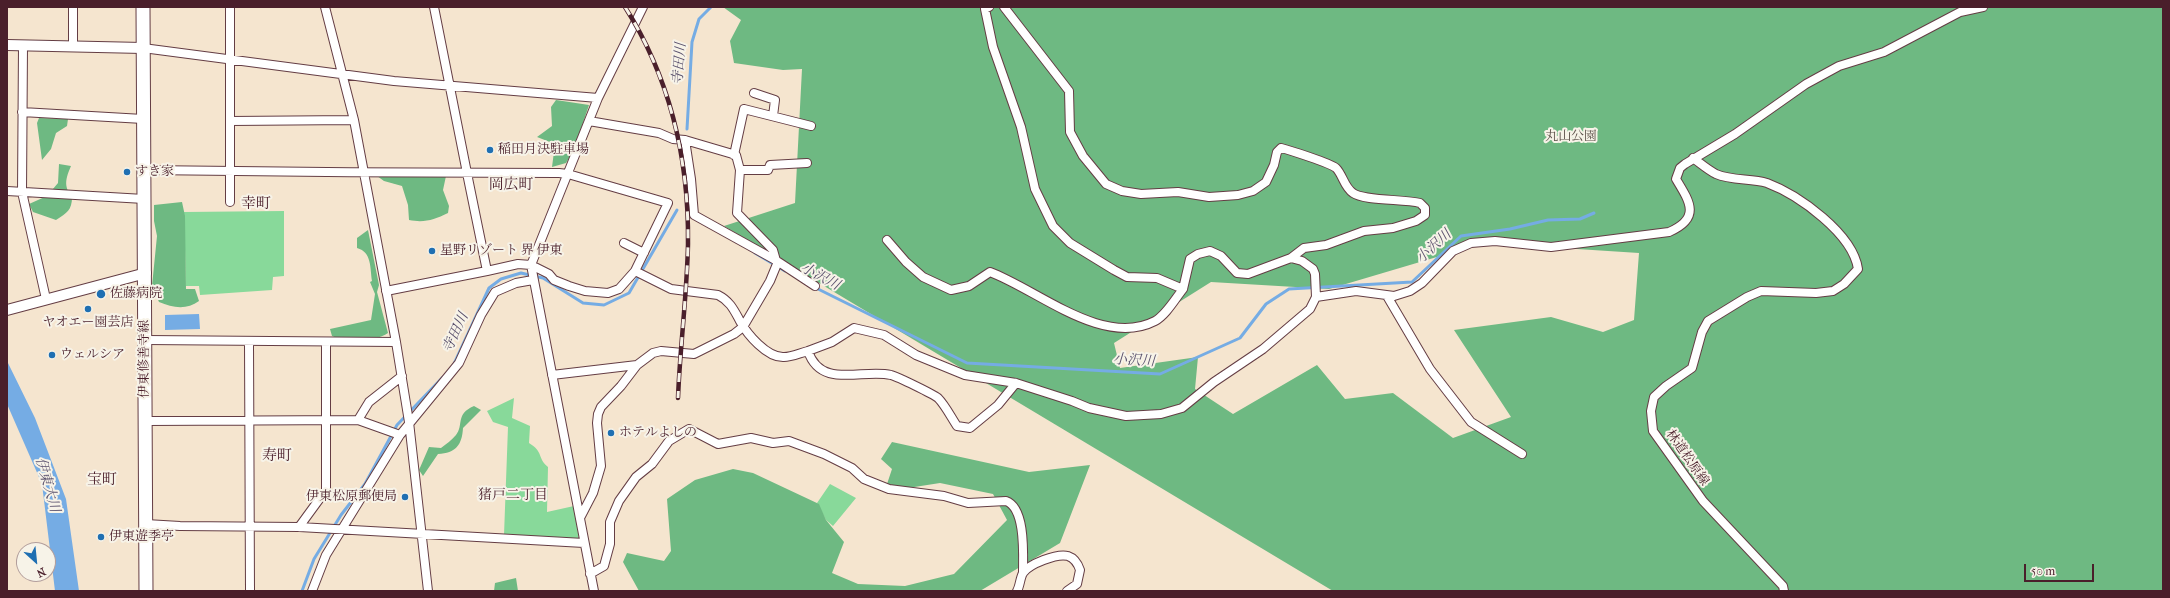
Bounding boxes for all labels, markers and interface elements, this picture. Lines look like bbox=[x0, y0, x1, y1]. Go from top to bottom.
water label: 寺田川 bbox=[670, 42, 690, 86]
park label: 丸山公園 bbox=[1545, 129, 1597, 145]
place label: 稲田月決駐車場 bbox=[498, 142, 589, 158]
marker: 稲田月決駐車場 bbox=[485, 145, 495, 155]
place label: すき家 bbox=[135, 164, 174, 180]
marker: すき家 bbox=[122, 167, 132, 177]
district label: 岡広町 bbox=[489, 176, 533, 194]
district label: 幸町 bbox=[241, 195, 271, 213]
water label: 小沢川 bbox=[1413, 227, 1455, 267]
place label: 星野リゾート 界 伊東 bbox=[440, 243, 563, 259]
marker: 星野リゾート 界 伊東 bbox=[427, 246, 437, 256]
water label: 小沢川 bbox=[798, 260, 842, 294]
place label: 佐藤病院 bbox=[110, 286, 162, 302]
marker: 佐藤病院 bbox=[95, 288, 107, 300]
marker: ヤオエー園芸店 bbox=[83, 304, 93, 314]
water label: 寺田川 bbox=[440, 310, 472, 356]
place label: ヤオエー園芸店 bbox=[43, 315, 133, 331]
street label: 伊東修善寺線 bbox=[137, 320, 153, 398]
place label: ウェルシア bbox=[60, 347, 125, 363]
marker: ウェルシア bbox=[47, 350, 57, 360]
water label: 小沢川 bbox=[1113, 352, 1155, 370]
place label: ホテルよしの bbox=[619, 425, 697, 441]
street label: 林道松原線 bbox=[1662, 427, 1712, 489]
marker: ホテルよしの bbox=[606, 428, 616, 438]
district label: 寿町 bbox=[262, 447, 292, 465]
water label: 伊東大川 bbox=[31, 456, 63, 514]
district label: 宝町 bbox=[87, 471, 117, 489]
district label: 猪戸二丁目 bbox=[478, 488, 548, 504]
place label: 伊東松原郵便局 bbox=[306, 489, 397, 505]
marker: 伊東松原郵便局 bbox=[400, 492, 410, 502]
place label: 伊東遊季亭 bbox=[109, 529, 174, 545]
marker: 伊東遊季亭 bbox=[96, 532, 106, 542]
north arrow bbox=[16, 542, 56, 582]
scale bar bbox=[2026, 556, 2096, 582]
text: 50 m bbox=[2031, 564, 2055, 578]
text: N bbox=[35, 565, 48, 580]

